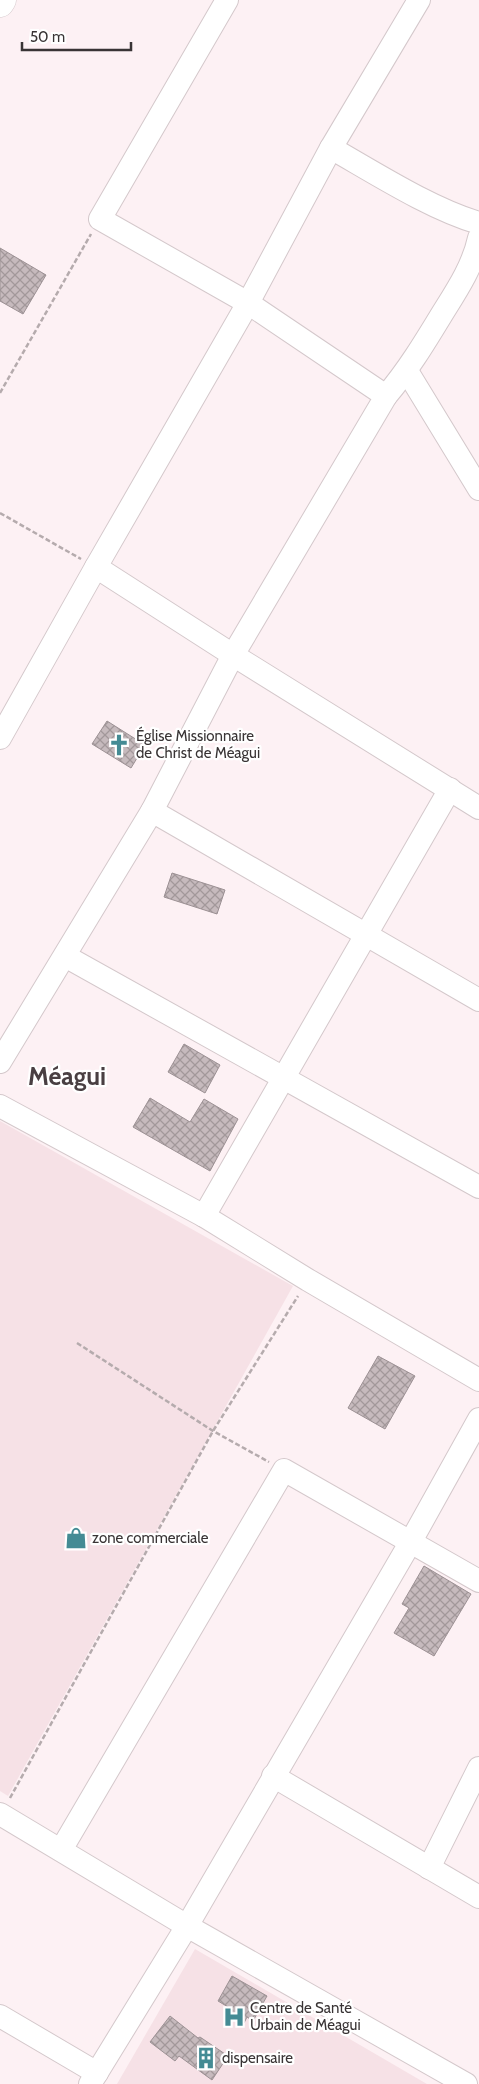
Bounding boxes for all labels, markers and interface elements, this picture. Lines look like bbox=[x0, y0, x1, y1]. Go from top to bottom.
scale bar bbox=[22, 20, 131, 52]
text: 50 m bbox=[30, 28, 65, 46]
place label: Église Missionnaire de Christ de Méagui bbox=[136, 726, 260, 762]
church icon: Église Missionnaire de Christ de Méagui bbox=[106, 732, 132, 758]
district label: Méagui bbox=[28, 1061, 106, 1091]
shop icon: zone commerciale bbox=[63, 1525, 89, 1551]
place label: zone commerciale bbox=[92, 1529, 209, 1547]
place label: Centre de Santé Urbain de Méagui bbox=[250, 1999, 361, 2034]
hospital icon: Centre de Santé Urbain de Méagui bbox=[221, 2004, 247, 2030]
building icon: dispensaire bbox=[193, 2045, 219, 2071]
place label: dispensaire bbox=[222, 2049, 293, 2067]

